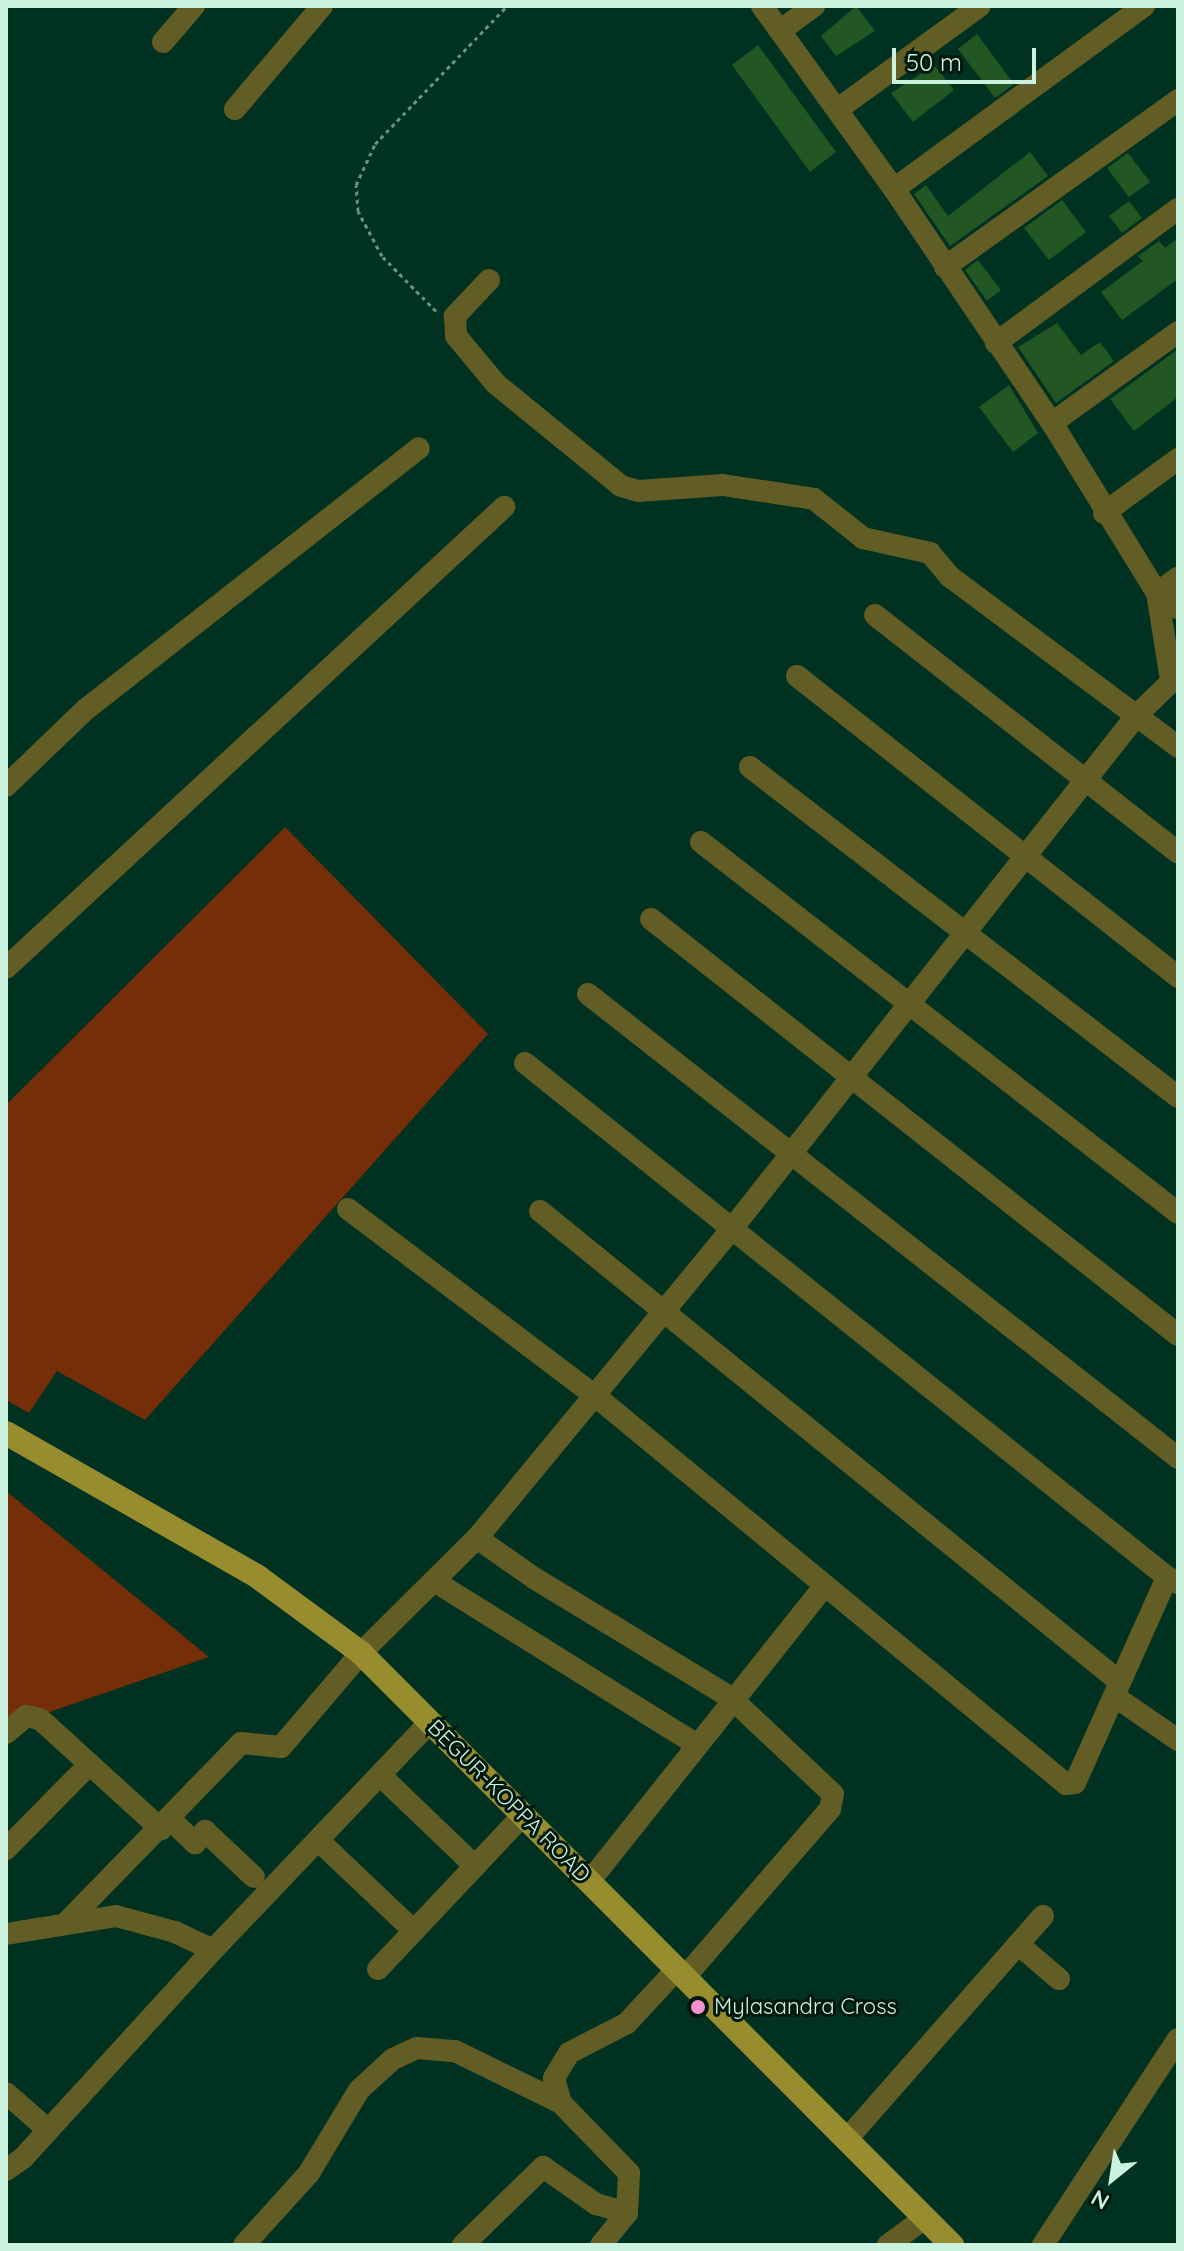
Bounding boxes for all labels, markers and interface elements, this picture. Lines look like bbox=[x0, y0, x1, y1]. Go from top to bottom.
scale bar bbox=[896, 32, 1040, 82]
text: 50 m bbox=[906, 47, 962, 77]
street label: BEGUR-KOPPA ROAD bbox=[422, 1714, 596, 1888]
place label: Mylasandra Cross bbox=[714, 1994, 897, 2020]
marker: Mylasandra Cross bbox=[689, 1998, 707, 2016]
north arrow bbox=[1072, 2139, 1152, 2219]
text: N bbox=[1086, 2184, 1114, 2216]

